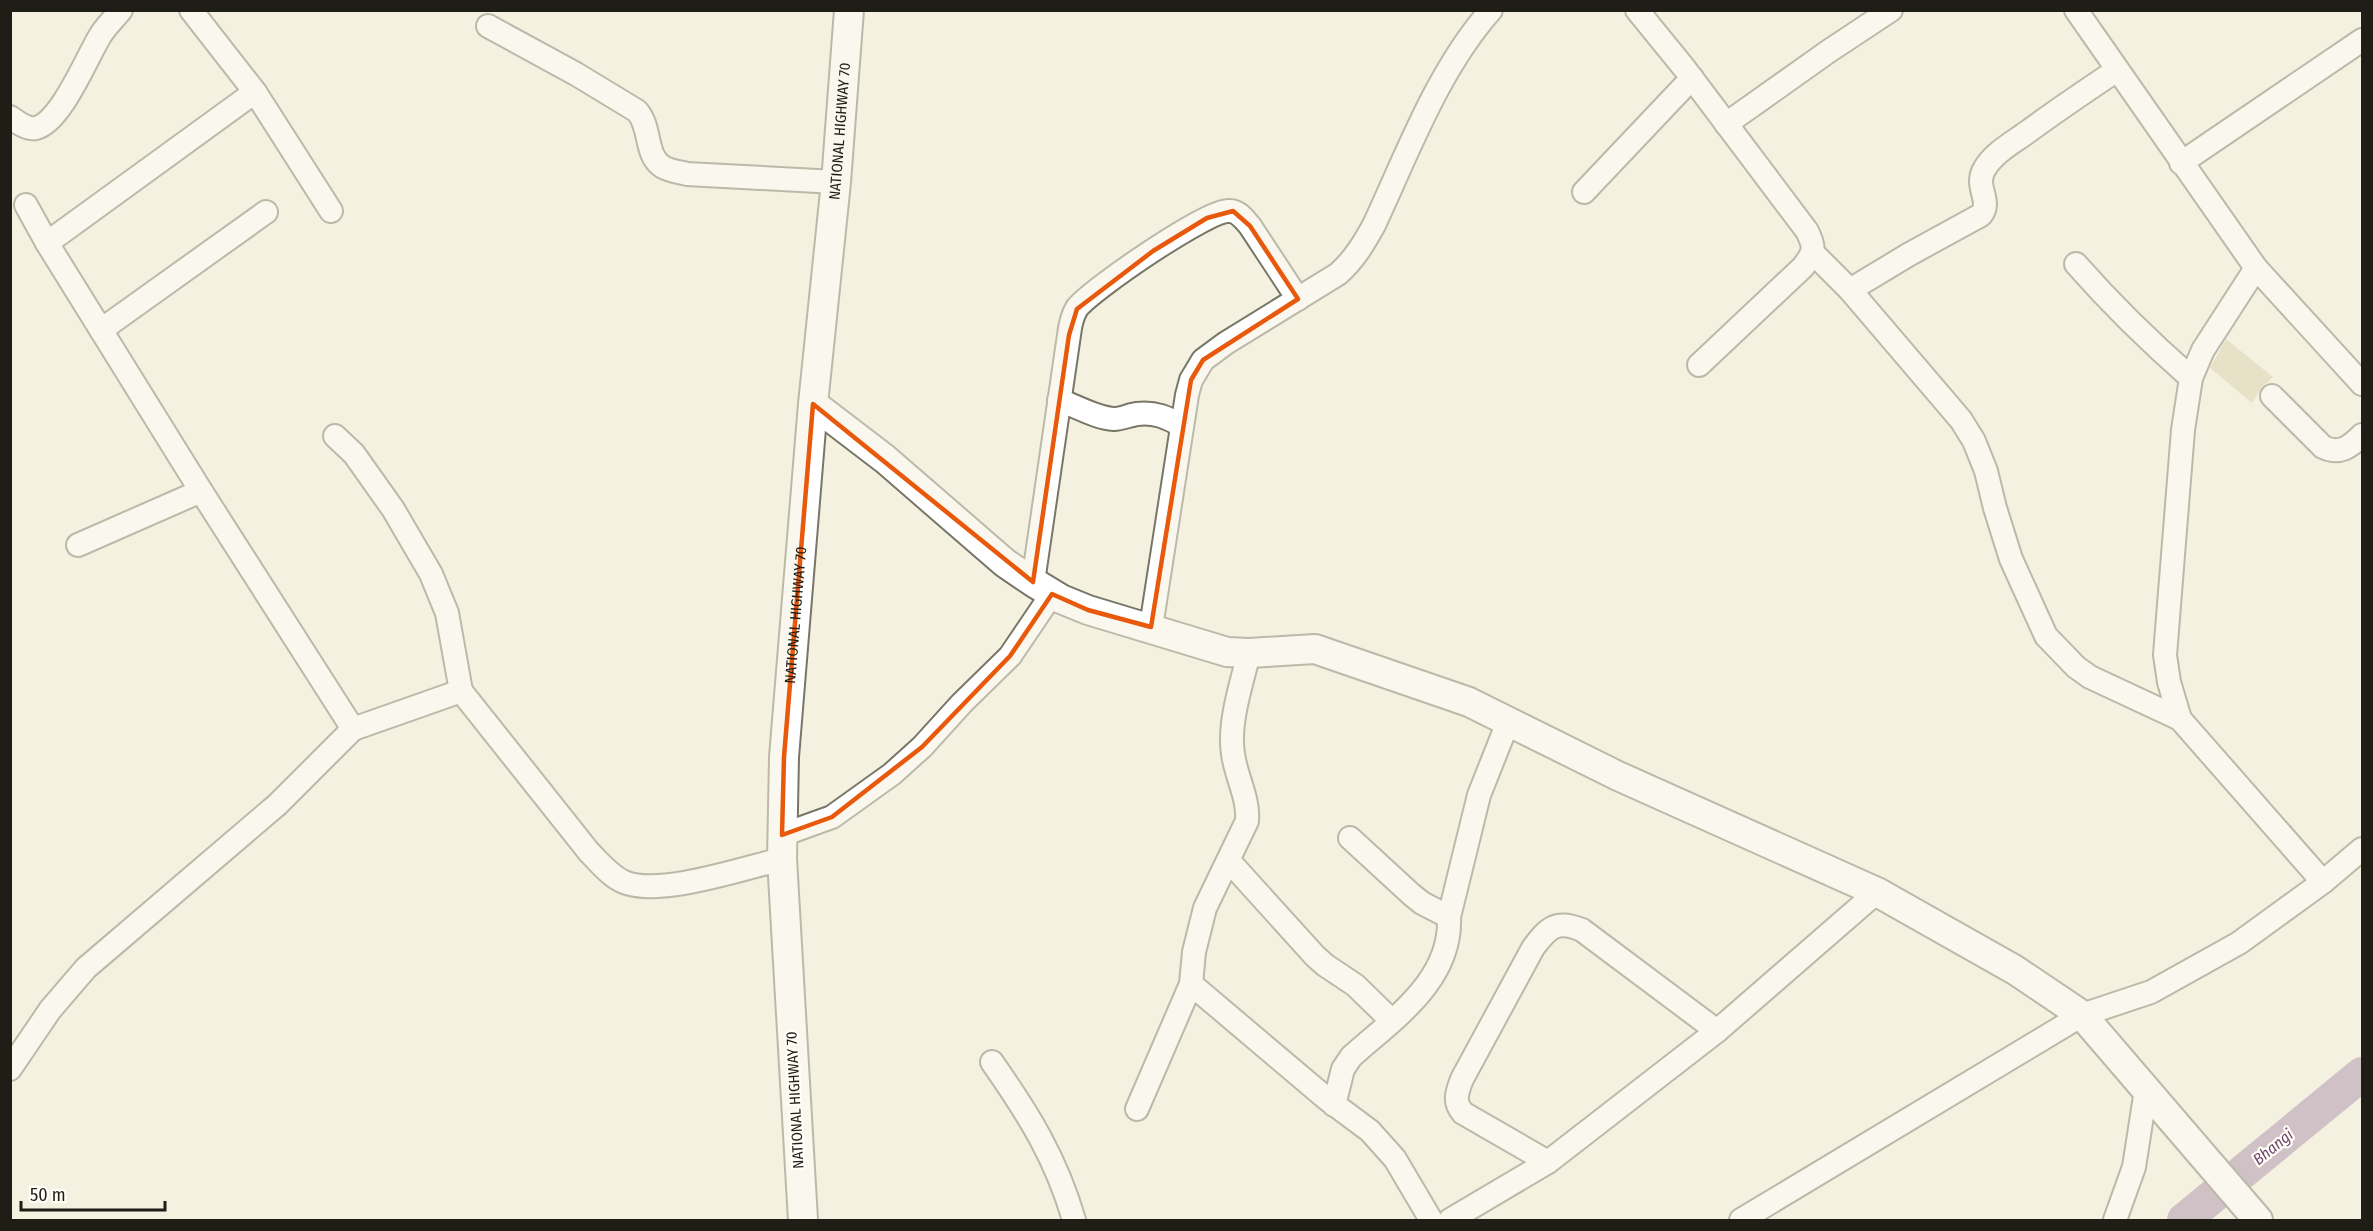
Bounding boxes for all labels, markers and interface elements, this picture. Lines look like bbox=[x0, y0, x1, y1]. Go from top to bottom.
street label: NATIONAL HIGHWAY 70 bbox=[825, 62, 854, 201]
street label: NATIONAL HIGHWAY 70 bbox=[781, 546, 810, 684]
street label: NATIONAL HIGHWAY 70 bbox=[782, 1031, 808, 1169]
water label: Bhangi bbox=[2249, 1125, 2297, 1169]
scale bar bbox=[21, 1174, 165, 1212]
text: 50 m bbox=[30, 1184, 66, 1206]

